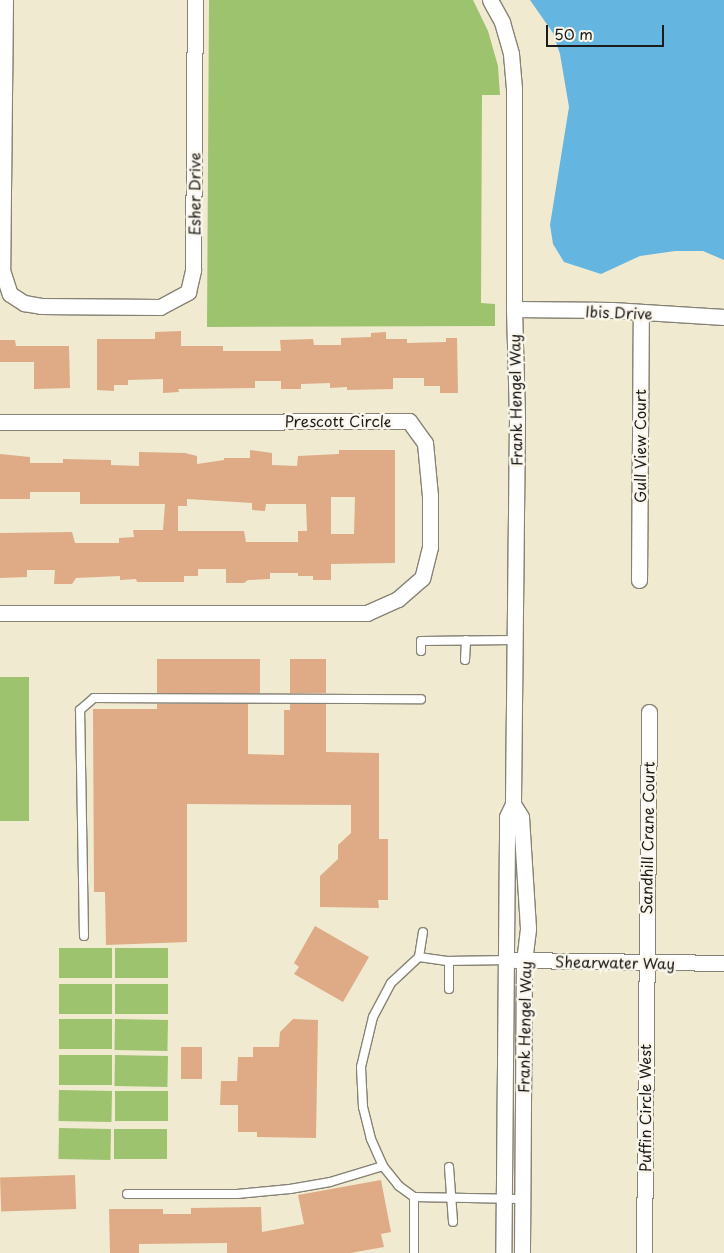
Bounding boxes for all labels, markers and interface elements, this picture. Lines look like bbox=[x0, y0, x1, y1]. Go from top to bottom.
scale bar bbox=[549, 15, 666, 47]
text: 50 m bbox=[554, 22, 593, 45]
street label: Esher Drive bbox=[185, 152, 203, 236]
street label: Ibis Drive bbox=[585, 302, 653, 322]
street label: Frank Hengel Way bbox=[505, 333, 525, 467]
street label: Gull View Court bbox=[631, 389, 649, 503]
street label: Prescott Circle bbox=[284, 412, 392, 430]
street label: Sandhill Crane Court bbox=[637, 761, 657, 915]
street label: Shearwater Way bbox=[554, 952, 676, 972]
street label: Frank Hengel Way bbox=[514, 960, 534, 1094]
street label: Puffin Circle West bbox=[636, 1043, 654, 1173]

